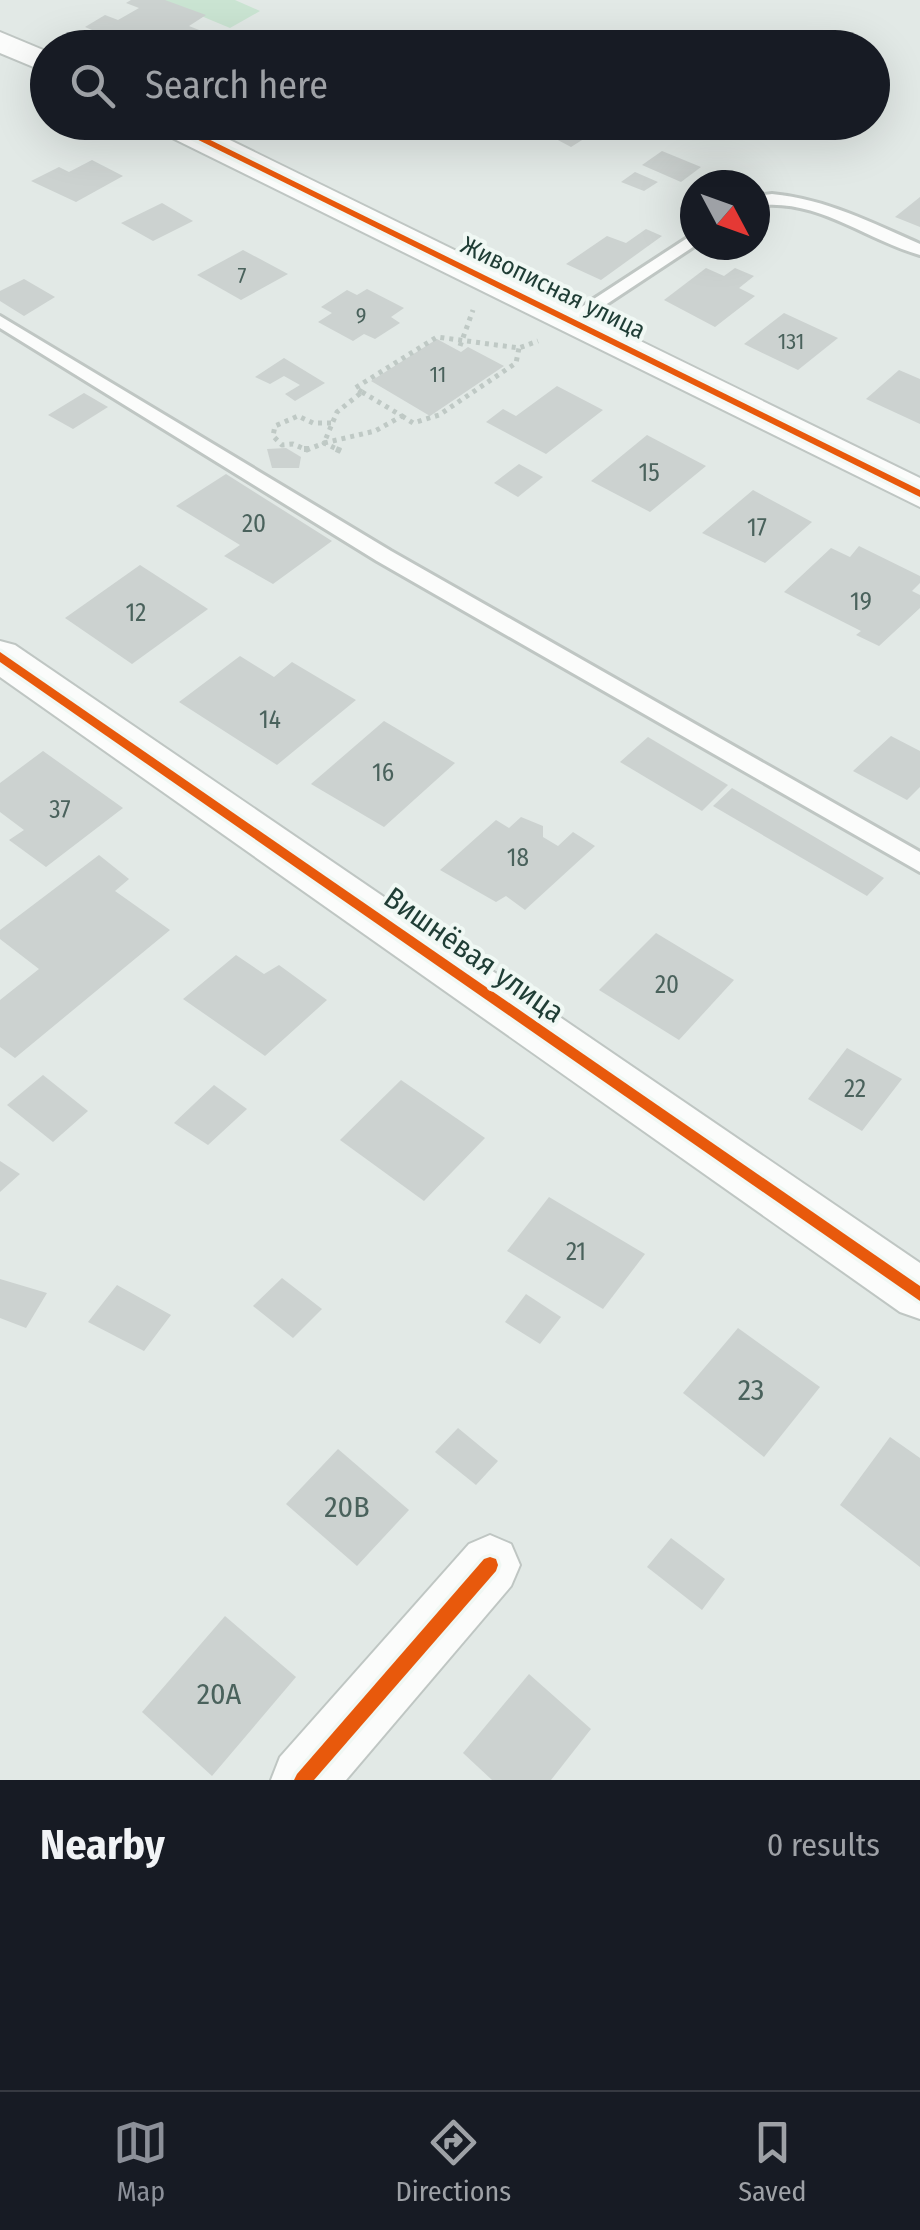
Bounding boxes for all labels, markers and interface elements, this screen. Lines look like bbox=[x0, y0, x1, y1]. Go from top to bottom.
search box bbox=[30, 30, 890, 140]
icon: search bbox=[65, 58, 120, 113]
text: Search here bbox=[145, 62, 328, 108]
north arrow bbox=[680, 170, 770, 260]
street label: Живописная улица bbox=[456, 230, 650, 346]
house number: 7 bbox=[238, 262, 247, 289]
house number: 9 bbox=[356, 302, 366, 329]
house number: 131 bbox=[778, 328, 804, 355]
house number: 11 bbox=[430, 361, 446, 388]
house number: 15 bbox=[638, 458, 660, 488]
house number: 20 bbox=[242, 509, 266, 539]
house number: 17 bbox=[747, 513, 767, 543]
house number: 19 bbox=[850, 587, 872, 617]
house number: 12 bbox=[126, 598, 146, 628]
house number: 14 bbox=[259, 705, 281, 735]
house number: 16 bbox=[372, 758, 394, 788]
house number: 37 bbox=[49, 795, 71, 825]
house number: 18 bbox=[507, 843, 529, 873]
street label: Вишнёвая улица bbox=[377, 880, 571, 1030]
house number: 20 bbox=[655, 970, 679, 1000]
house number: 22 bbox=[844, 1074, 866, 1104]
house number: 21 bbox=[566, 1237, 586, 1267]
house number: 23 bbox=[738, 1372, 764, 1408]
house number: 20В bbox=[324, 1489, 370, 1525]
house number: 20А bbox=[197, 1676, 242, 1712]
text: Nearby bbox=[40, 1820, 165, 1870]
text: 0 results bbox=[767, 1826, 880, 1864]
tab: Map bbox=[113, 2115, 168, 2208]
tab: Directions bbox=[395, 2115, 511, 2208]
tab: Saved bbox=[738, 2115, 807, 2208]

